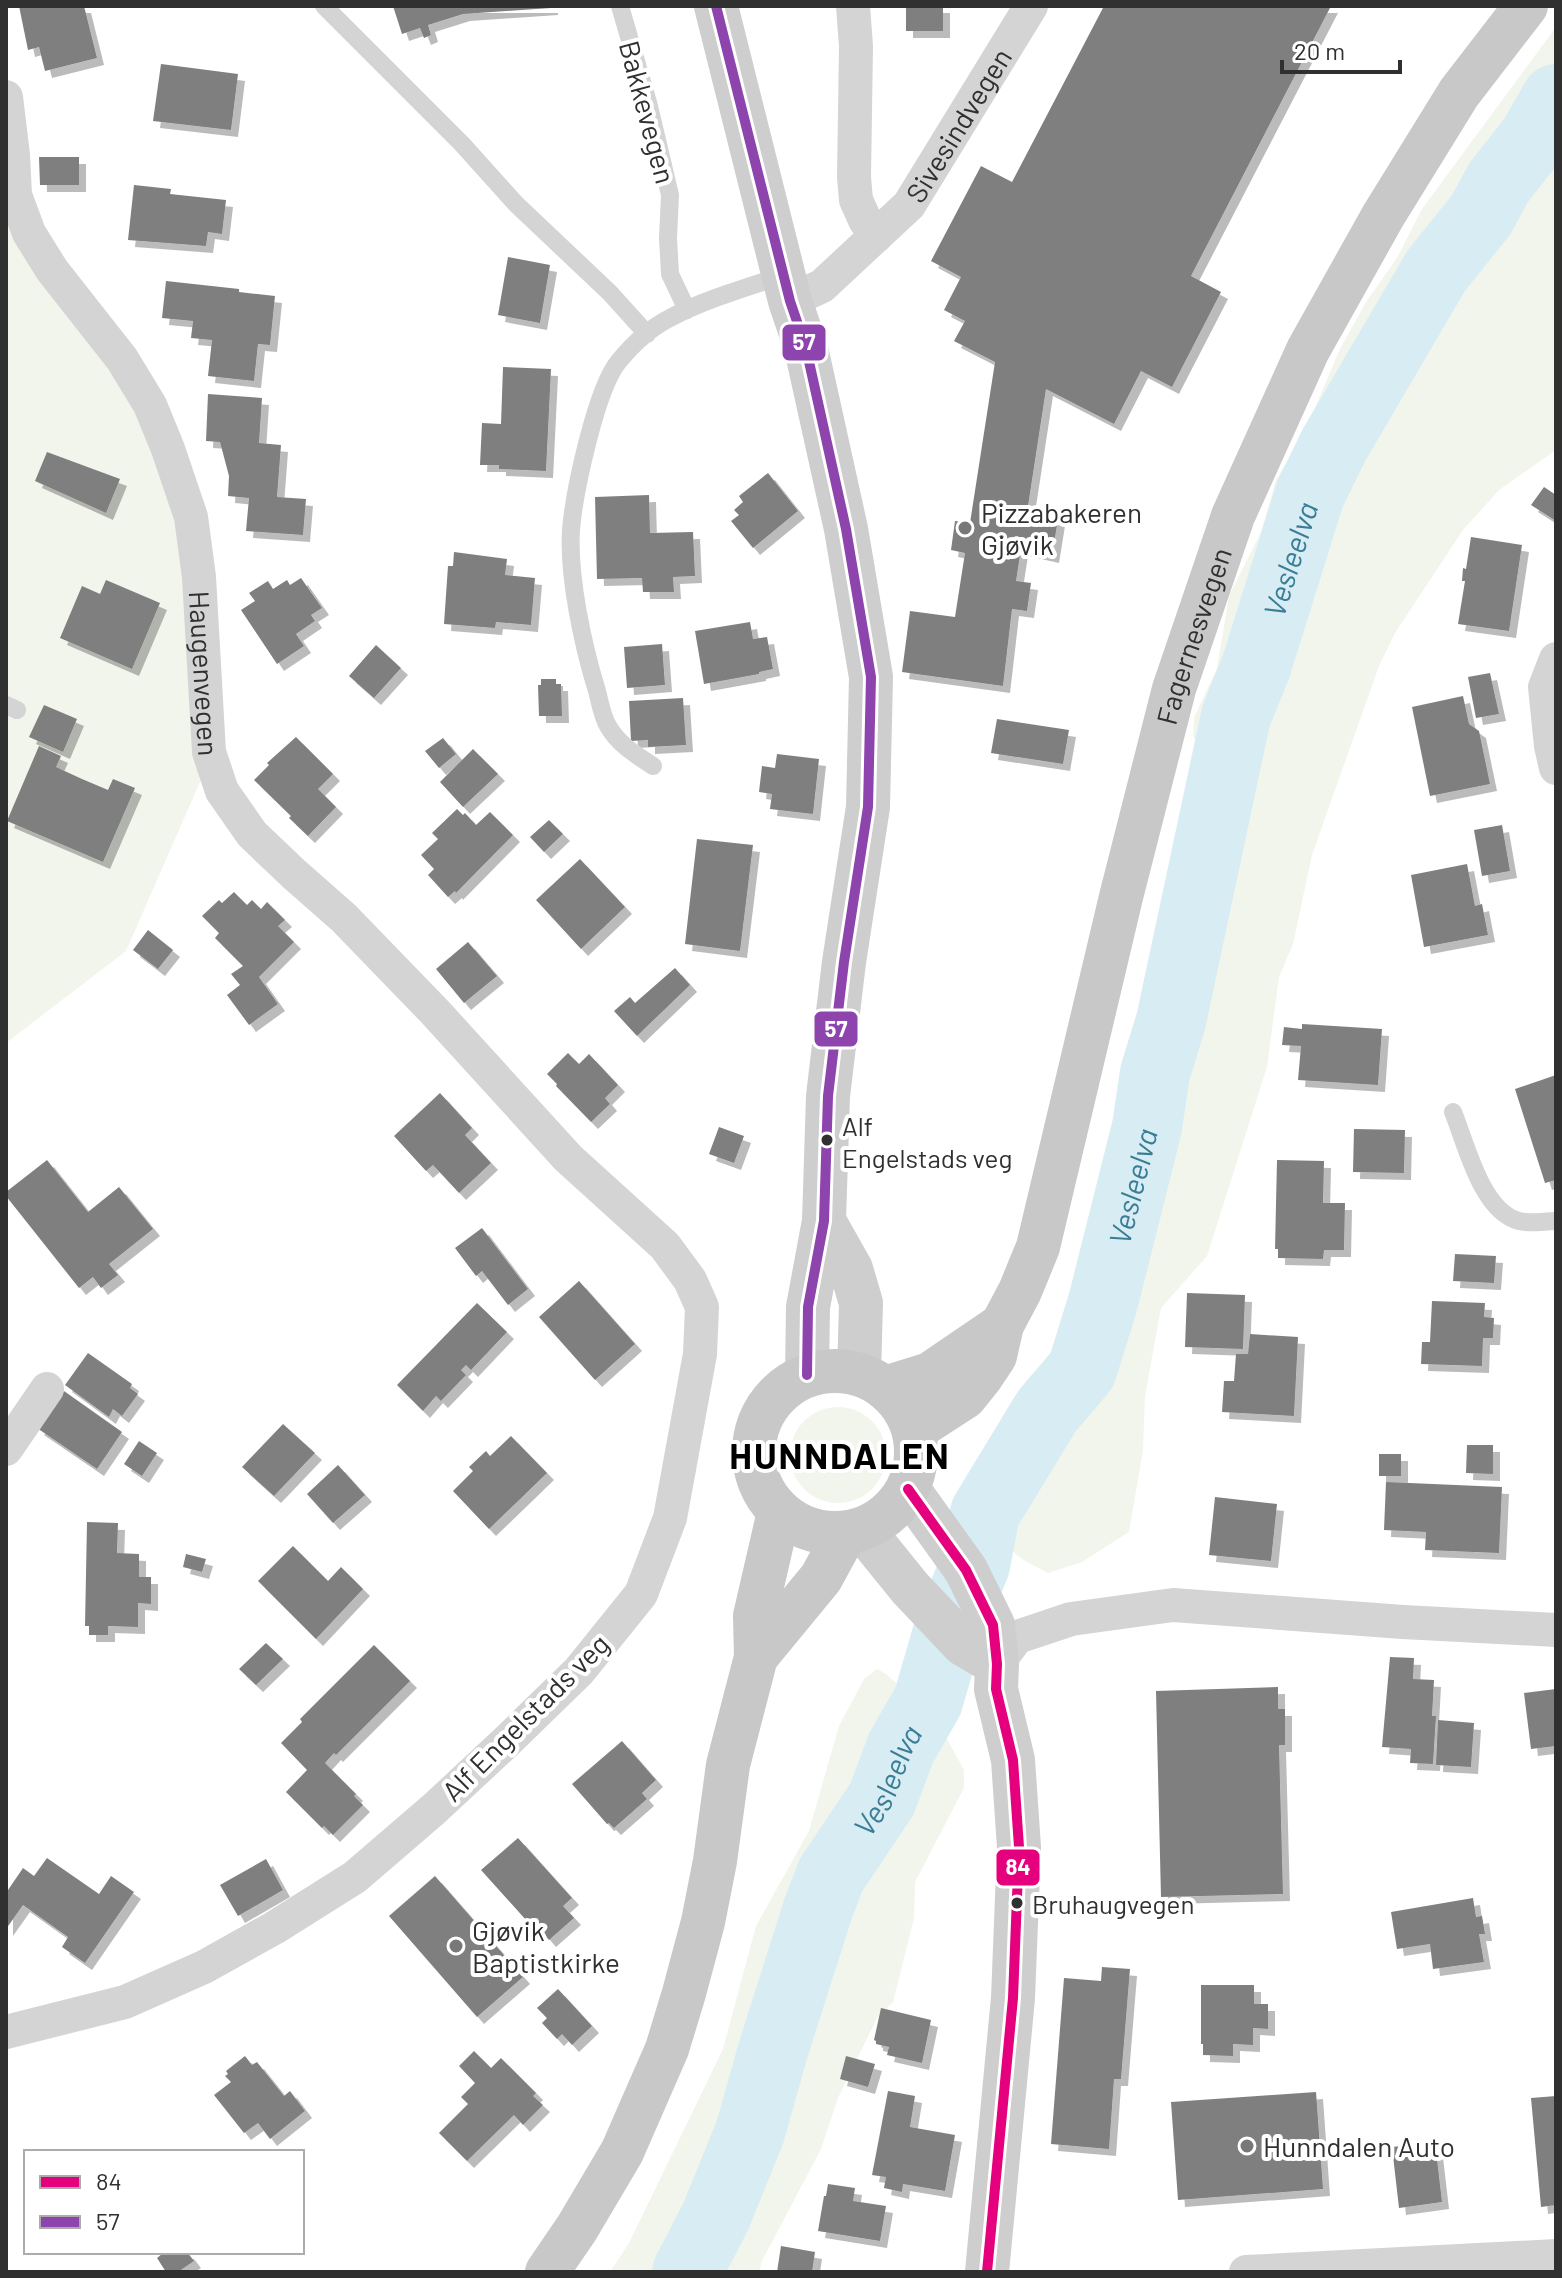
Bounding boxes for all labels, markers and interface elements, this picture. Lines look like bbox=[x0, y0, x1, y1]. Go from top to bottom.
scale bar bbox=[1282, 24, 1400, 74]
text: 20 m bbox=[1294, 36, 1345, 65]
street label: Bakkevegen bbox=[613, 37, 683, 187]
street label: Sivesindvegen bbox=[898, 42, 1018, 208]
line badge: 57 bbox=[781, 323, 827, 362]
text: 57 bbox=[793, 328, 815, 354]
place label: Pizzabakeren Gjøvik bbox=[981, 495, 1142, 561]
water label: Vesleelva bbox=[1255, 497, 1324, 621]
marker: Pizzabakeren Gjøvik bbox=[956, 519, 974, 537]
street label: Fagernesvegen bbox=[1149, 543, 1238, 728]
street label: Haugenvegen bbox=[183, 590, 226, 757]
line badge: 57 bbox=[813, 1010, 859, 1048]
text: 57 bbox=[825, 1015, 847, 1041]
place label: Alf Engelstads veg bbox=[842, 1110, 1012, 1173]
water label: Vesleelva bbox=[1100, 1125, 1164, 1248]
marker: Alf Engelstads veg bbox=[819, 1132, 835, 1148]
district label: HUNNDALEN bbox=[729, 1433, 951, 1476]
street label: Alf Engelstads veg bbox=[434, 1626, 616, 1808]
water label: Vesleelva bbox=[845, 1718, 929, 1842]
line badge: 84 bbox=[995, 1848, 1041, 1887]
text: 84 bbox=[1005, 1853, 1031, 1879]
place label: Bruhaugvegen bbox=[1032, 1888, 1194, 1919]
marker: Bruhaugvegen bbox=[1009, 1895, 1025, 1911]
place label: Gjøvik Baptistkirke bbox=[472, 1913, 620, 1979]
marker: Gjøvik Baptistkirke bbox=[447, 1937, 465, 1955]
place label: Hunndalen Auto bbox=[1263, 2129, 1455, 2163]
marker: Hunndalen Auto bbox=[1238, 2137, 1256, 2155]
legend bbox=[24, 2150, 304, 2254]
text: 84 bbox=[96, 2166, 122, 2195]
text: 57 bbox=[96, 2206, 120, 2235]

